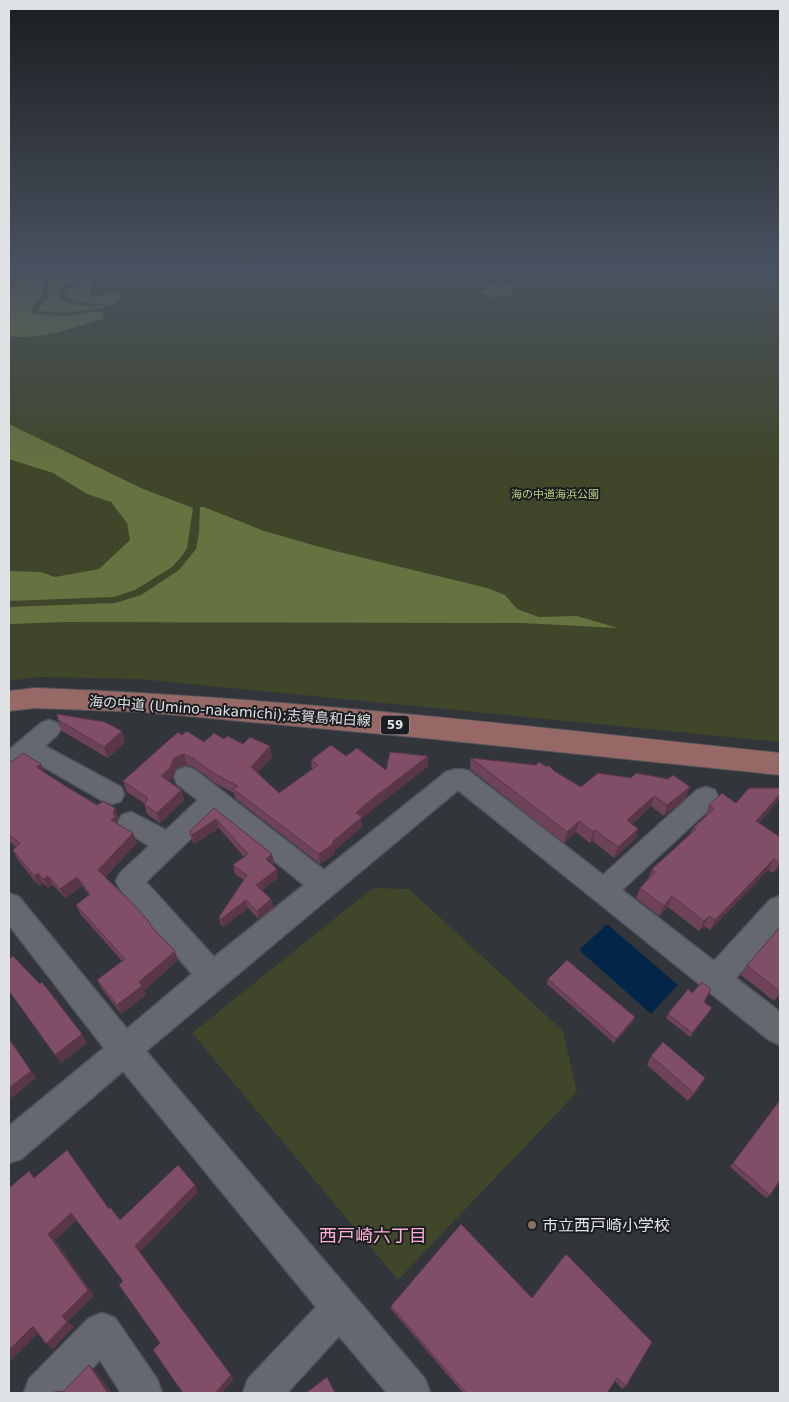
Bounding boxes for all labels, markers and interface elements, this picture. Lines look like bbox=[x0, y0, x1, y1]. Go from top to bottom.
park label: 海の中道海浜公園 bbox=[511, 488, 599, 501]
street label: 海の中道 (Umino-nakamichi);志賀島和白線 bbox=[89, 693, 371, 729]
road number: 59 bbox=[381, 716, 409, 734]
place label: 市立西戸崎小学校 bbox=[542, 1216, 670, 1235]
marker: 市立西戸崎小学校 bbox=[526, 1219, 538, 1231]
district label: 西戸崎六丁目 bbox=[319, 1225, 427, 1246]

